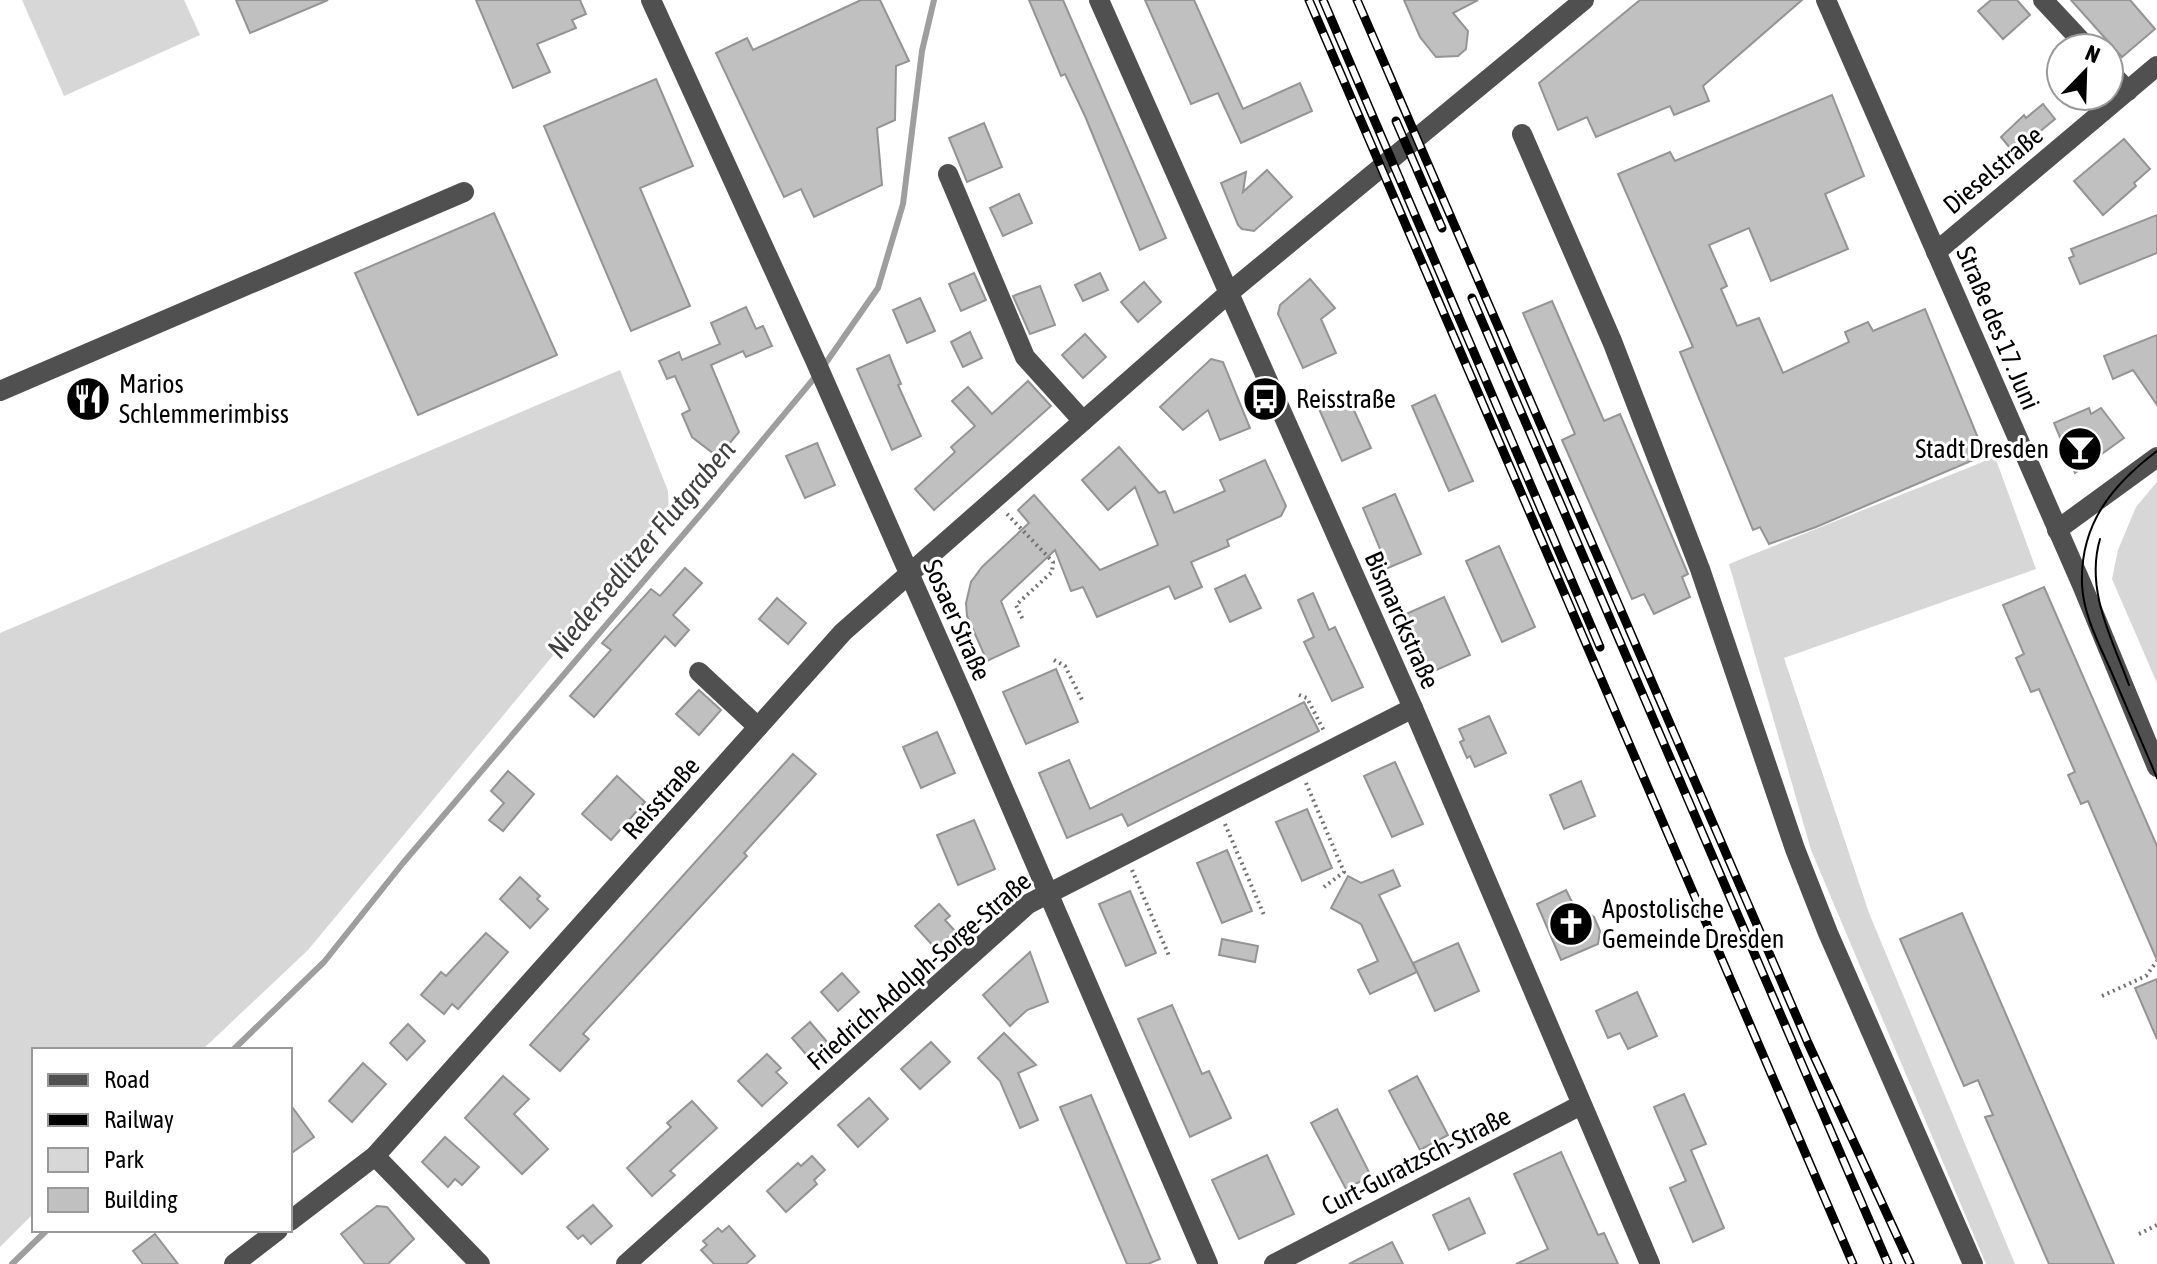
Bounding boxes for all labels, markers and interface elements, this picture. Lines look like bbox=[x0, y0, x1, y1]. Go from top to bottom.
north arrow bbox=[2045, 32, 2125, 112]
text: N bbox=[2082, 39, 2104, 68]
street label: Dieselstraße bbox=[1937, 120, 2049, 220]
street label: Straße des 17. Juni bbox=[1950, 242, 2046, 414]
place label: Marios Schlemmerimbiss bbox=[119, 369, 289, 429]
restaurant icon: Marios Schlemmerimbiss bbox=[64, 375, 112, 423]
bus stop icon: Reisstraße bbox=[1241, 375, 1289, 423]
place label: Reisstraße bbox=[1296, 384, 1396, 414]
bar icon: Stadt Dresden bbox=[2056, 425, 2104, 473]
water label: Niedersedlitzer Flutgraben bbox=[541, 433, 742, 664]
place label: Stadt Dresden bbox=[1915, 434, 2049, 464]
street label: Bismarckstraße bbox=[1358, 547, 1446, 693]
street label: Sosaer Straße bbox=[917, 555, 997, 685]
street label: Reisstraße bbox=[616, 751, 706, 845]
street label: Friedrich-Adolph-Sorge-Straße bbox=[801, 866, 1037, 1076]
place label: Apostolische Gemeinde Dresden bbox=[1602, 894, 1784, 954]
church icon: Apostolische Gemeinde Dresden bbox=[1547, 900, 1595, 948]
legend bbox=[32, 1048, 292, 1232]
text: Road bbox=[104, 1066, 150, 1093]
street label: Curt-Guratzsch-Straße bbox=[1317, 1100, 1515, 1222]
text: Railway bbox=[104, 1106, 174, 1133]
text: Park bbox=[104, 1146, 145, 1173]
text: Building bbox=[104, 1186, 178, 1213]

